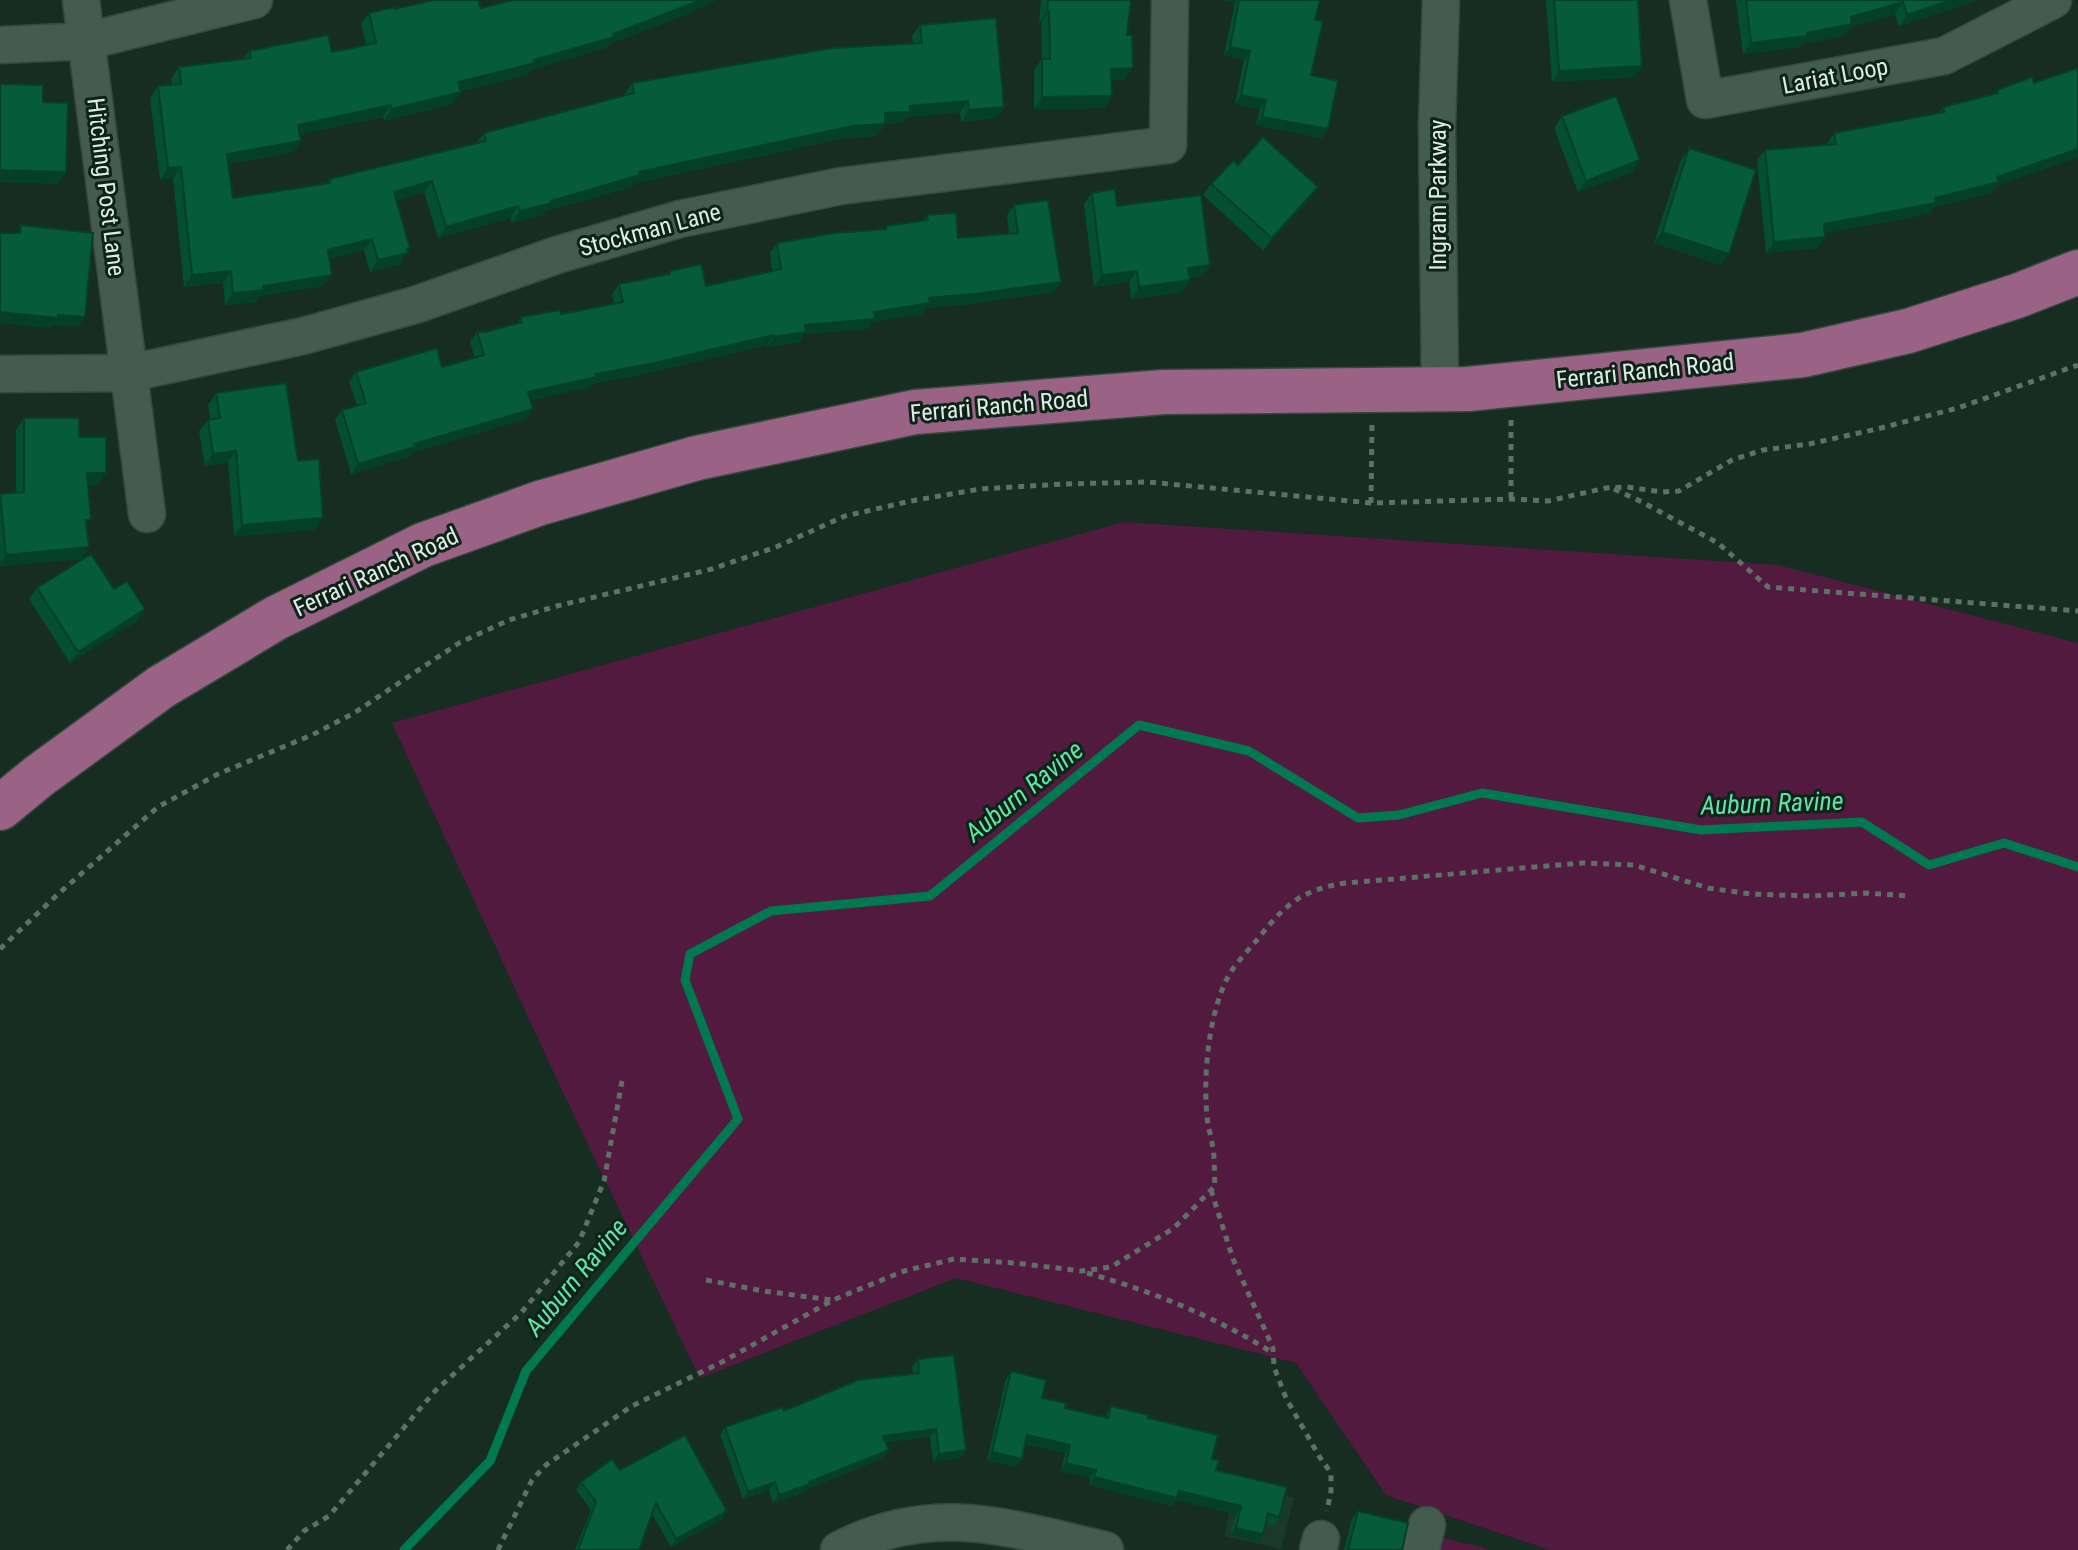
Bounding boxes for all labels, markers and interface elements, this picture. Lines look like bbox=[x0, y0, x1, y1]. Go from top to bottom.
street label: Lariat Loop bbox=[1780, 52, 1890, 100]
street label: Hitching Post Lane bbox=[81, 96, 131, 278]
street label: Ingram Parkway bbox=[1424, 119, 1452, 271]
street label: Stockman Lane bbox=[576, 198, 724, 262]
street label: Ferrari Ranch Road bbox=[1555, 348, 1735, 394]
street label: Ferrari Ranch Road bbox=[909, 384, 1089, 428]
street label: Ferrari Ranch Road bbox=[289, 522, 463, 622]
water label: Auburn Ravine bbox=[958, 734, 1089, 848]
water label: Auburn Ravine bbox=[1699, 786, 1844, 821]
water label: Auburn Ravine bbox=[518, 1213, 633, 1342]

